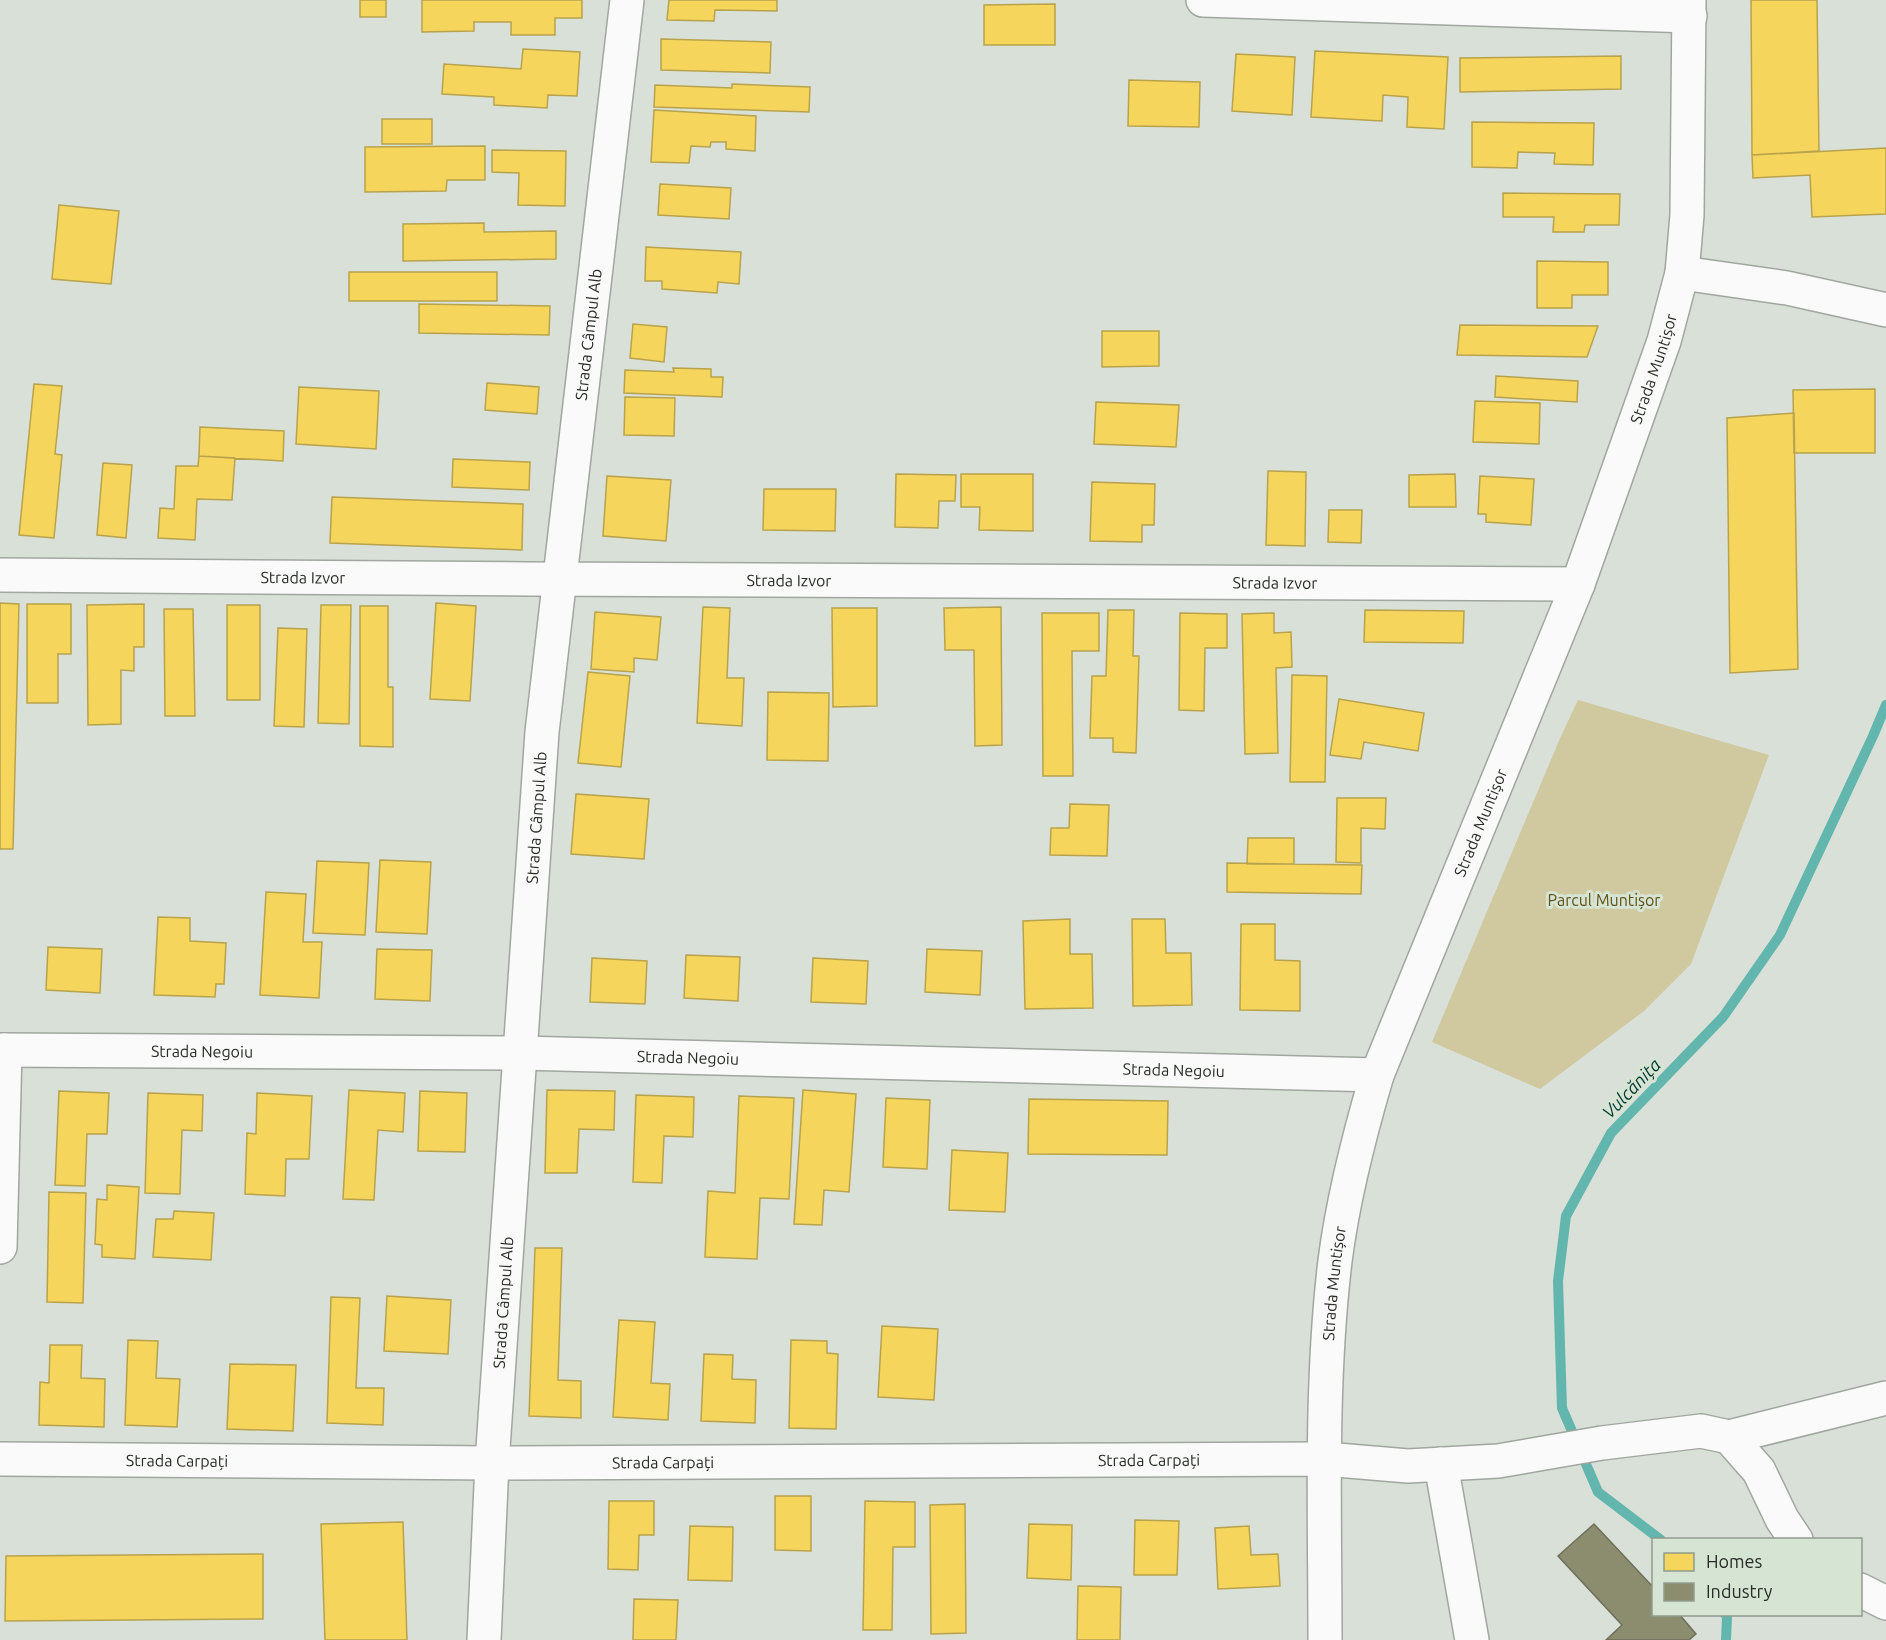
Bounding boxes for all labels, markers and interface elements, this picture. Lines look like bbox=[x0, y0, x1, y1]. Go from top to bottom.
street label: Strada Câmpul Alb bbox=[572, 268, 605, 401]
street label: Strada Muntișor bbox=[1626, 312, 1680, 426]
street label: Strada Izvor bbox=[260, 568, 346, 587]
street label: Strada Izvor bbox=[746, 571, 832, 589]
street label: Strada Izvor bbox=[1232, 573, 1318, 592]
street label: Strada Câmpul Alb bbox=[523, 751, 550, 884]
street label: Strada Muntișor bbox=[1450, 766, 1510, 879]
park label: Parcul Muntișor bbox=[1548, 891, 1660, 909]
street label: Strada Negoiu bbox=[151, 1042, 253, 1060]
street label: Strada Negoiu bbox=[637, 1047, 739, 1068]
water label: Vulcănița bbox=[1598, 1054, 1664, 1122]
street label: Strada Negoiu bbox=[1122, 1059, 1225, 1080]
street label: Strada Muntișor bbox=[1319, 1225, 1349, 1341]
street label: Strada Câmpul Alb bbox=[489, 1236, 516, 1369]
street label: Strada Carpați bbox=[126, 1451, 228, 1470]
street label: Strada Carpați bbox=[1098, 1451, 1200, 1469]
street label: Strada Carpați bbox=[612, 1453, 714, 1471]
legend bbox=[1652, 1538, 1862, 1616]
text: Homes bbox=[1706, 1551, 1763, 1571]
text: Industry bbox=[1706, 1581, 1773, 1601]

